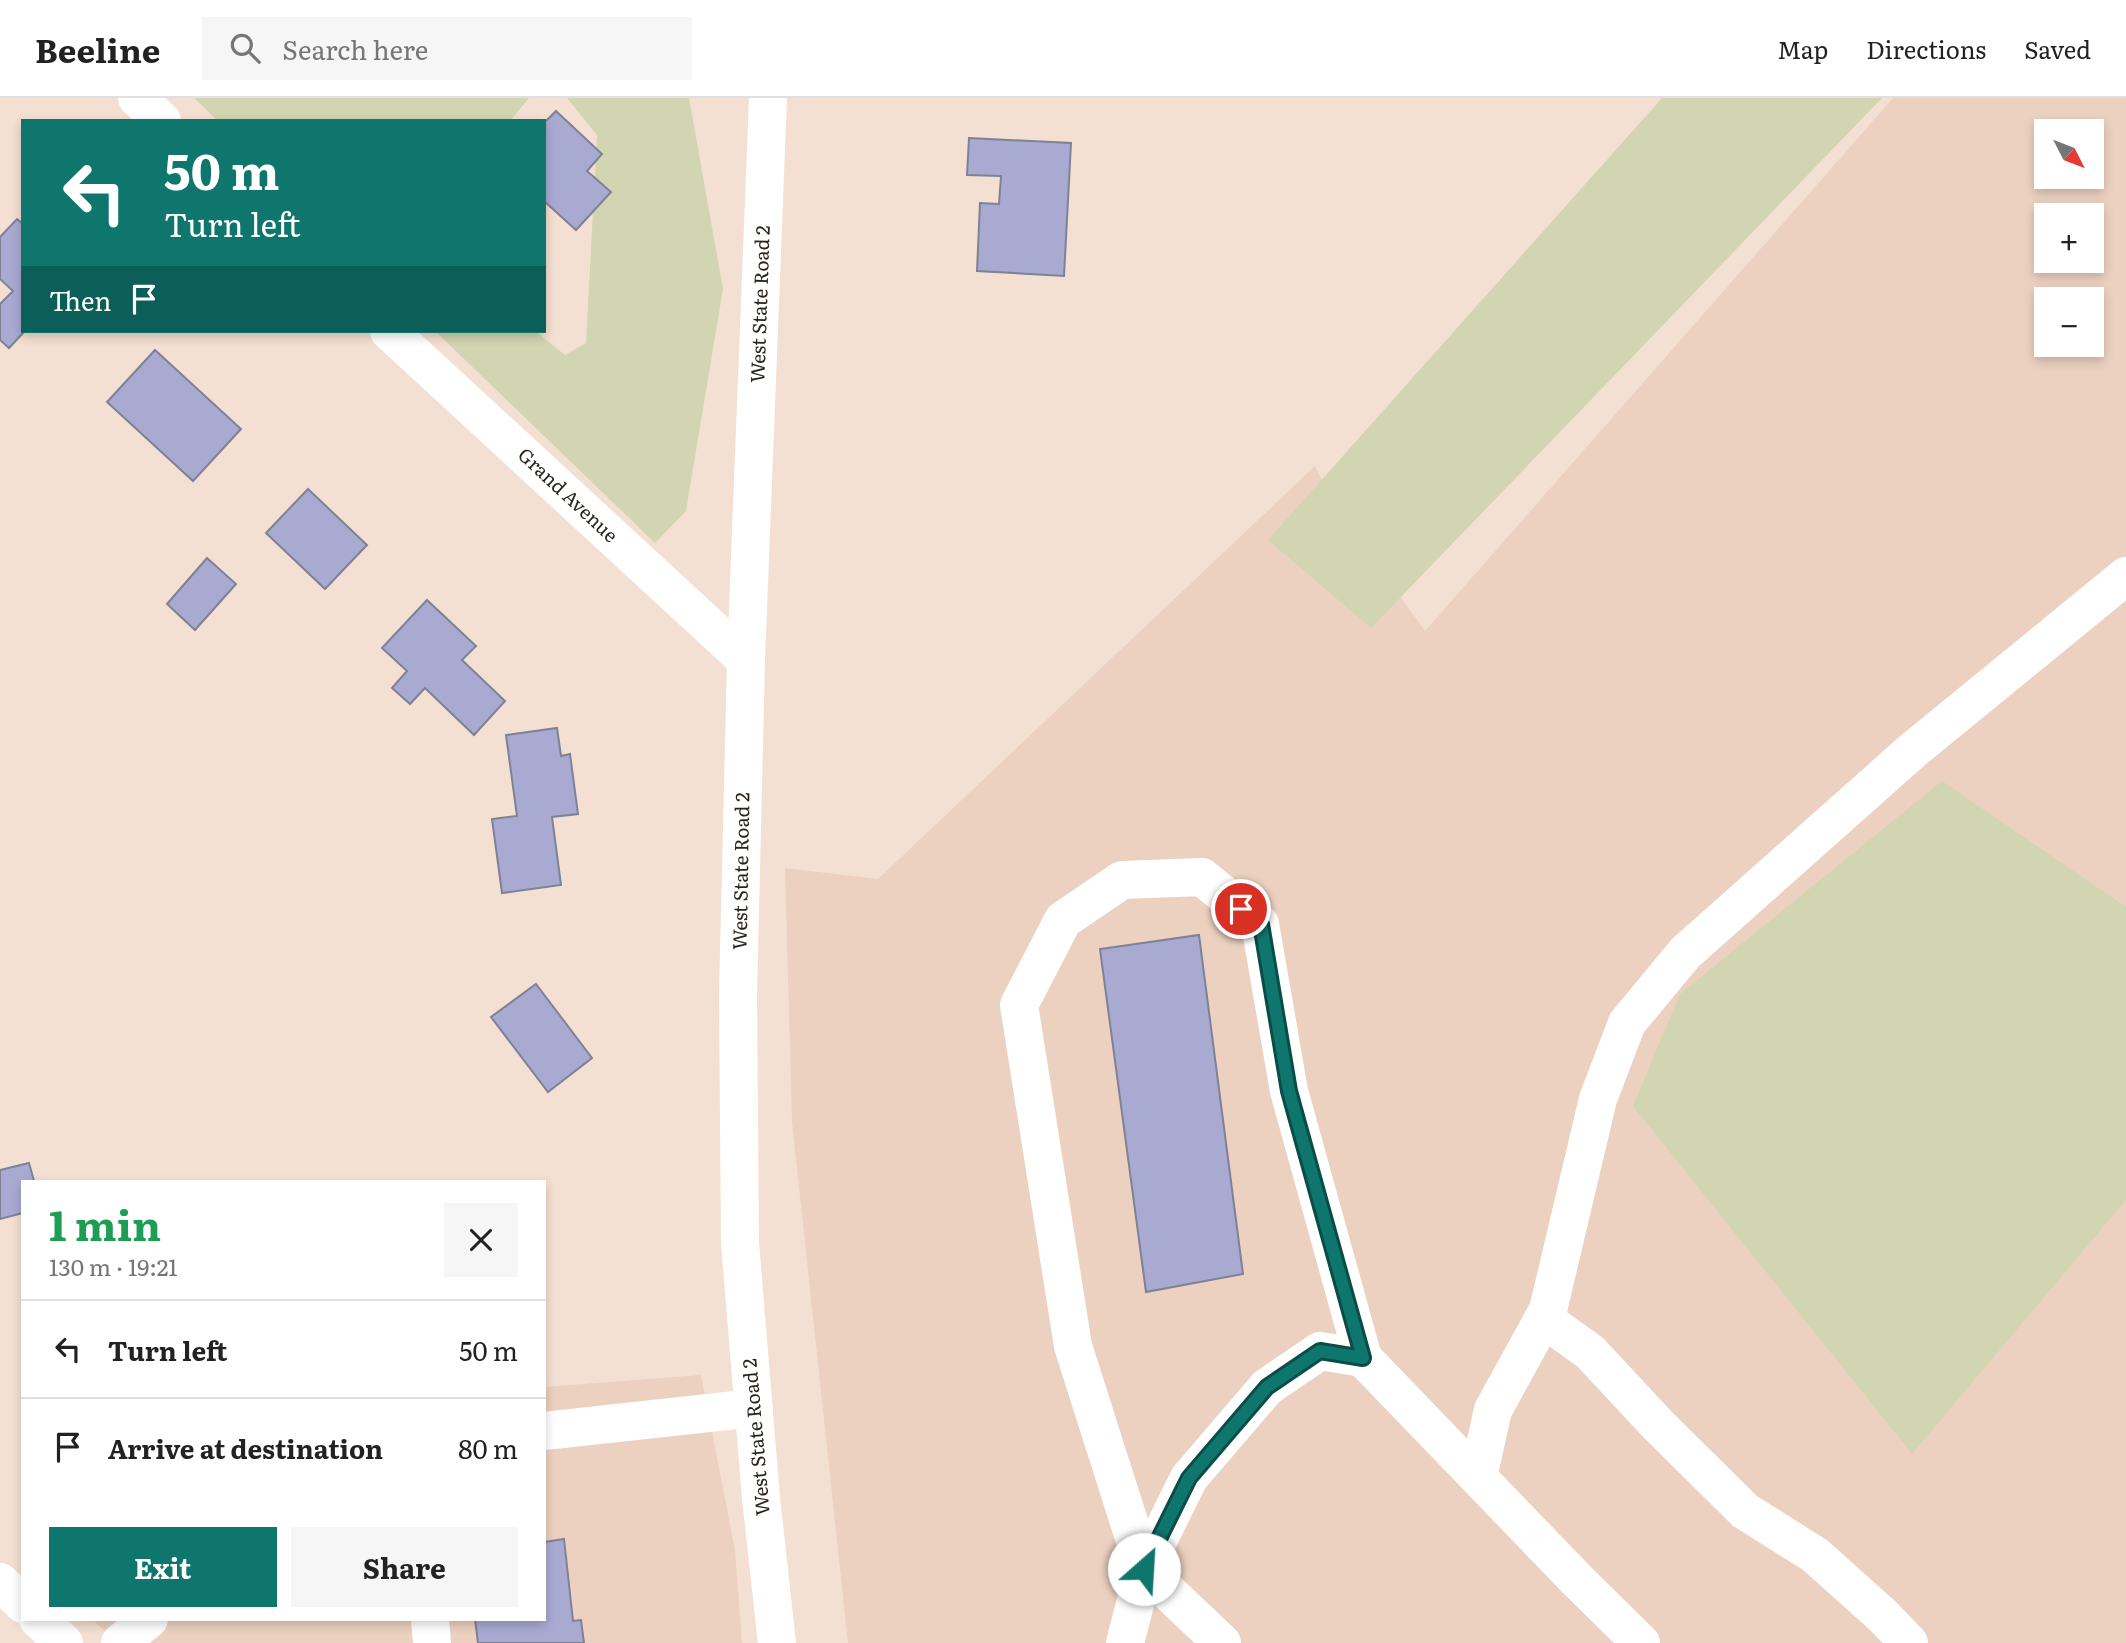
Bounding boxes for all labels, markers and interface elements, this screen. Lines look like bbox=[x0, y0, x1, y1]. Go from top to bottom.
search box bbox=[202, 17, 692, 80]
text: Beeline bbox=[35, 24, 160, 73]
icon: search bbox=[226, 29, 264, 67]
text: Search here bbox=[282, 29, 428, 68]
text: Map bbox=[1777, 31, 1828, 66]
text: Directions bbox=[1866, 31, 1986, 66]
text: Saved bbox=[2024, 31, 2091, 66]
north arrow bbox=[2034, 119, 2104, 189]
map controls bbox=[2034, 119, 2104, 357]
text: 50 m bbox=[164, 132, 280, 205]
icon: left bbox=[49, 147, 140, 238]
text: Turn left bbox=[164, 199, 301, 247]
button: + bbox=[2034, 203, 2104, 273]
street label: West State Road 2 bbox=[742, 225, 776, 383]
text: Then bbox=[49, 280, 111, 319]
icon: arrive bbox=[125, 280, 163, 318]
button: − bbox=[2034, 287, 2104, 357]
street label: Grand Avenue bbox=[512, 440, 625, 548]
street label: West State Road 2 bbox=[725, 792, 755, 950]
pin bbox=[1211, 879, 1271, 939]
icon: arrive bbox=[1222, 890, 1260, 928]
text: 1 min bbox=[49, 1192, 161, 1254]
button: close bbox=[444, 1203, 518, 1277]
text: 130 m · 19:21 bbox=[49, 1249, 178, 1283]
icon: left bbox=[49, 1330, 87, 1368]
text: Turn left bbox=[108, 1330, 227, 1369]
text: 50 m bbox=[459, 1330, 518, 1369]
street label: West State Road 2 bbox=[734, 1357, 776, 1517]
icon: arrive bbox=[49, 1428, 87, 1466]
text: Arrive at destination bbox=[108, 1428, 383, 1467]
text: 80 m bbox=[458, 1428, 518, 1467]
button: Exit bbox=[49, 1527, 277, 1607]
button: Share bbox=[291, 1527, 518, 1607]
position arrow bbox=[1107, 1532, 1181, 1606]

